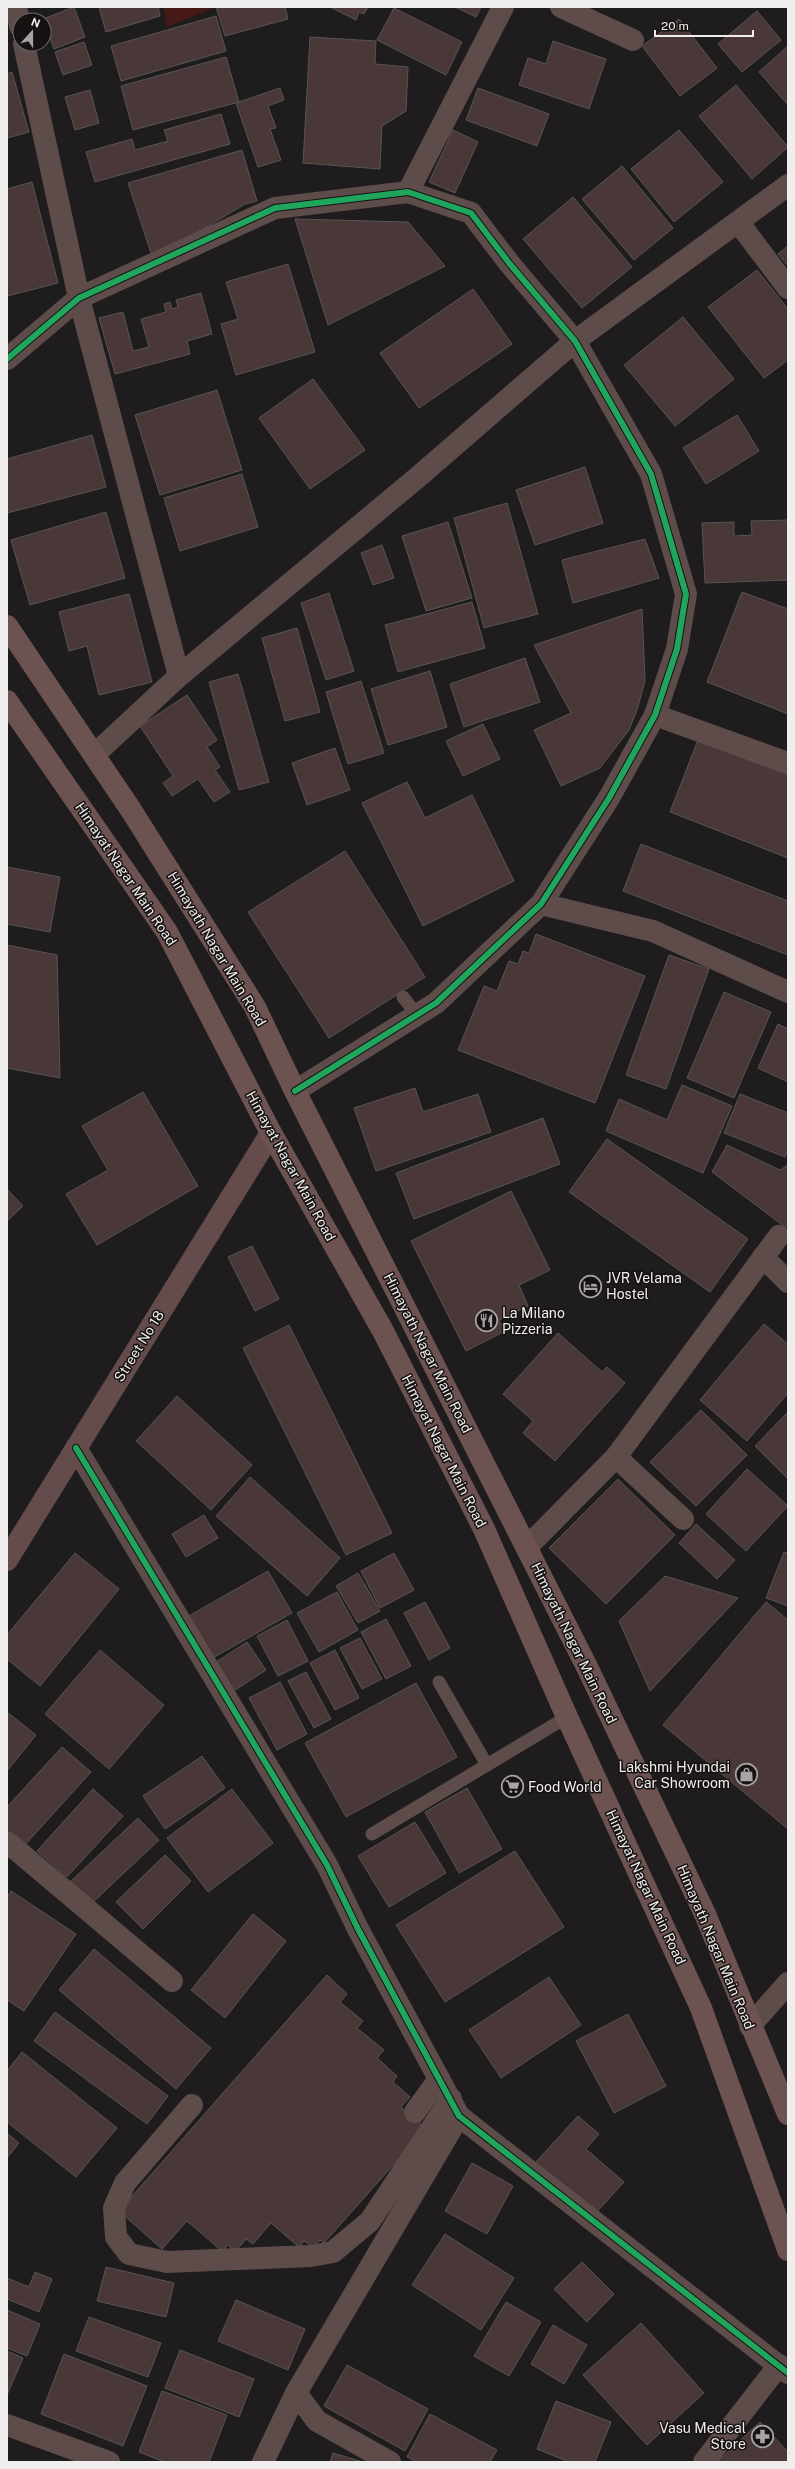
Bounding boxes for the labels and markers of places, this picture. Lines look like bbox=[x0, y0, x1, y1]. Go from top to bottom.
place label: JVR Velama Hostel bbox=[606, 1270, 682, 1302]
hotel icon: JVR Velama Hostel bbox=[577, 1273, 603, 1299]
place label: La Milano Pizzeria bbox=[502, 1305, 565, 1337]
restaurant icon: La Milano Pizzeria bbox=[473, 1308, 499, 1334]
place label: Lakshmi Hyundai Car Showroom bbox=[619, 1759, 730, 1791]
shop icon: Lakshmi Hyundai Car Showroom bbox=[733, 1762, 759, 1788]
supermarket icon: Food World bbox=[500, 1774, 526, 1800]
place label: Food World bbox=[528, 1779, 602, 1795]
place label: Vasu Medical Store bbox=[659, 2420, 746, 2452]
pharmacy icon: Vasu Medical Store bbox=[749, 2423, 775, 2449]

